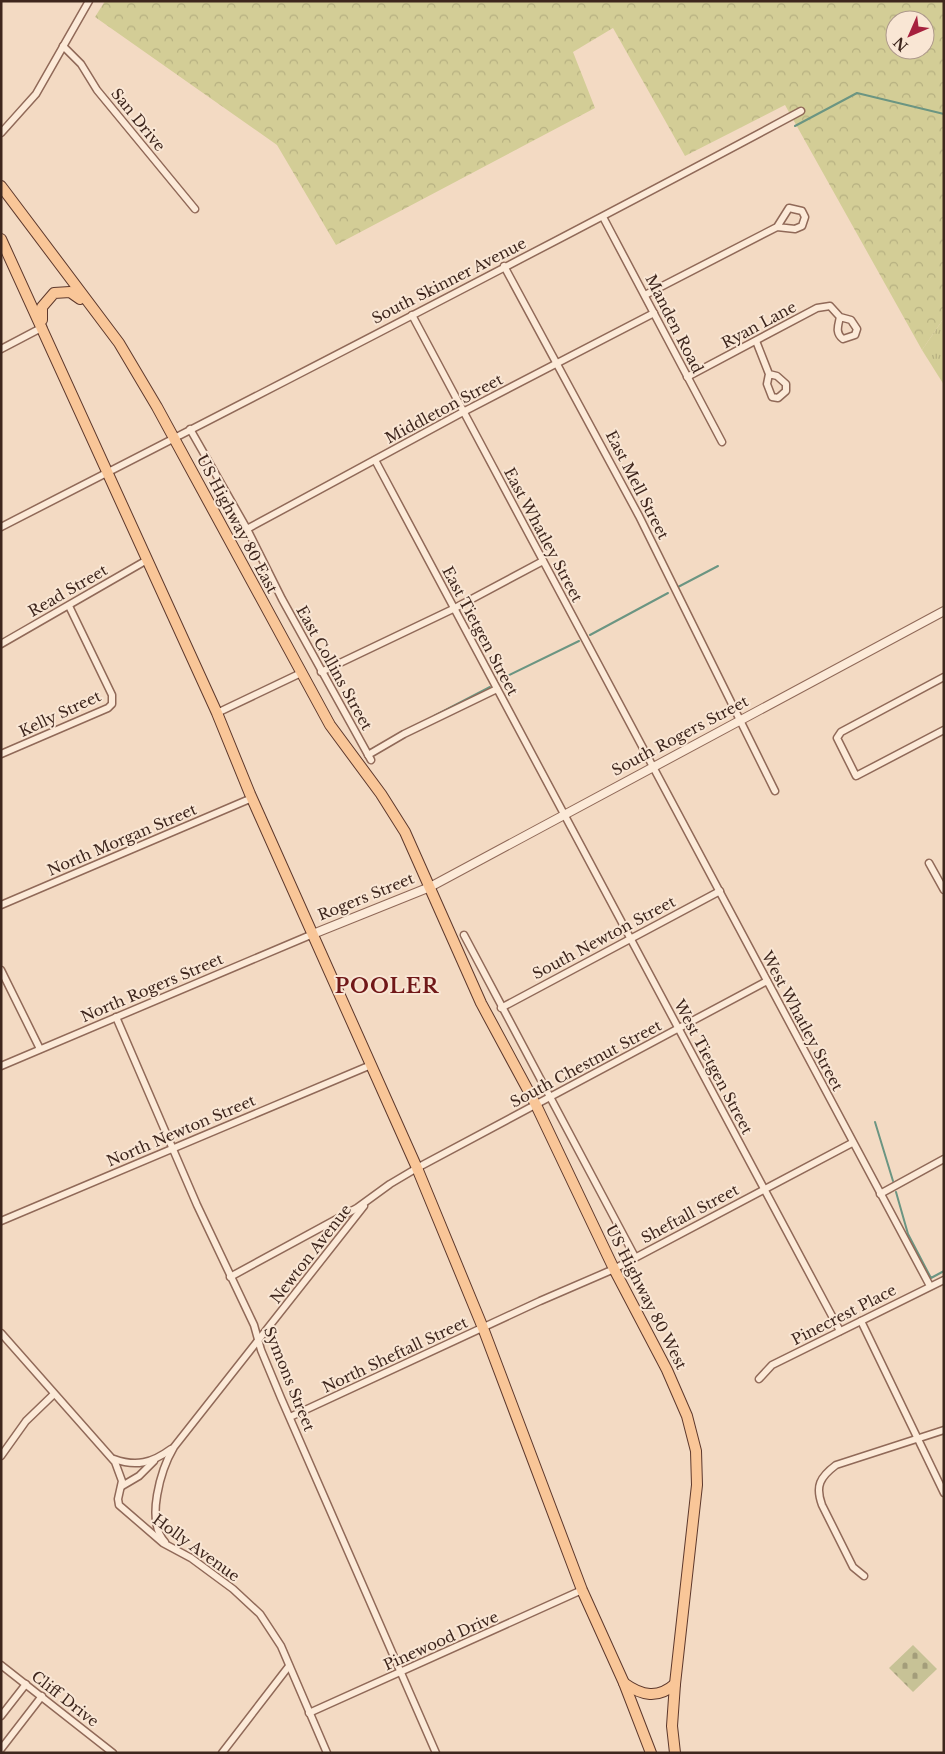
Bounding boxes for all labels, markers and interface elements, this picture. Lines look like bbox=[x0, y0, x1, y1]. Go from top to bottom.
north arrow bbox=[885, 10, 935, 60]
text: N bbox=[890, 33, 912, 55]
street label: San Drive bbox=[107, 84, 170, 155]
street label: South Skinner Avenue bbox=[368, 233, 529, 328]
street label: Manden Road bbox=[641, 271, 707, 376]
street label: Ryan Lane bbox=[718, 297, 799, 352]
street label: Middleton Street bbox=[382, 369, 506, 448]
street label: East Mell Street bbox=[602, 427, 673, 543]
street label: US Highway 80 East bbox=[193, 451, 282, 597]
street label: East Whatley Street bbox=[500, 464, 587, 605]
street label: Read Street bbox=[25, 560, 111, 621]
street label: East Tietgen Street bbox=[438, 563, 523, 699]
street label: East Collins Street bbox=[292, 602, 377, 734]
street label: Kelly Street bbox=[16, 686, 104, 741]
street label: South Rogers Street bbox=[608, 691, 752, 780]
street label: North Morgan Street bbox=[44, 799, 200, 880]
street label: Rogers Street bbox=[315, 868, 417, 925]
street label: South Newton Street bbox=[529, 892, 679, 983]
street label: West Whatley Street bbox=[757, 947, 847, 1094]
street label: North Rogers Street bbox=[78, 949, 226, 1026]
district label: POOLER bbox=[335, 974, 439, 998]
street label: West Tietgen Street bbox=[669, 995, 757, 1138]
street label: South Chestnut Street bbox=[507, 1015, 665, 1112]
street label: North Newton Street bbox=[104, 1090, 258, 1171]
street label: Sheftall Street bbox=[638, 1180, 742, 1247]
street label: Newton Avenue bbox=[266, 1200, 355, 1307]
street label: US Highway 80 West bbox=[602, 1221, 691, 1373]
street label: Pinecrest Place bbox=[788, 1280, 899, 1349]
street label: North Sheftall Street bbox=[319, 1312, 471, 1397]
street label: Symons Street bbox=[260, 1324, 319, 1434]
street label: Holly Avenue bbox=[149, 1510, 244, 1586]
street label: Pinewood Drive bbox=[380, 1607, 501, 1674]
street label: Cliff Drive bbox=[28, 1666, 103, 1731]

